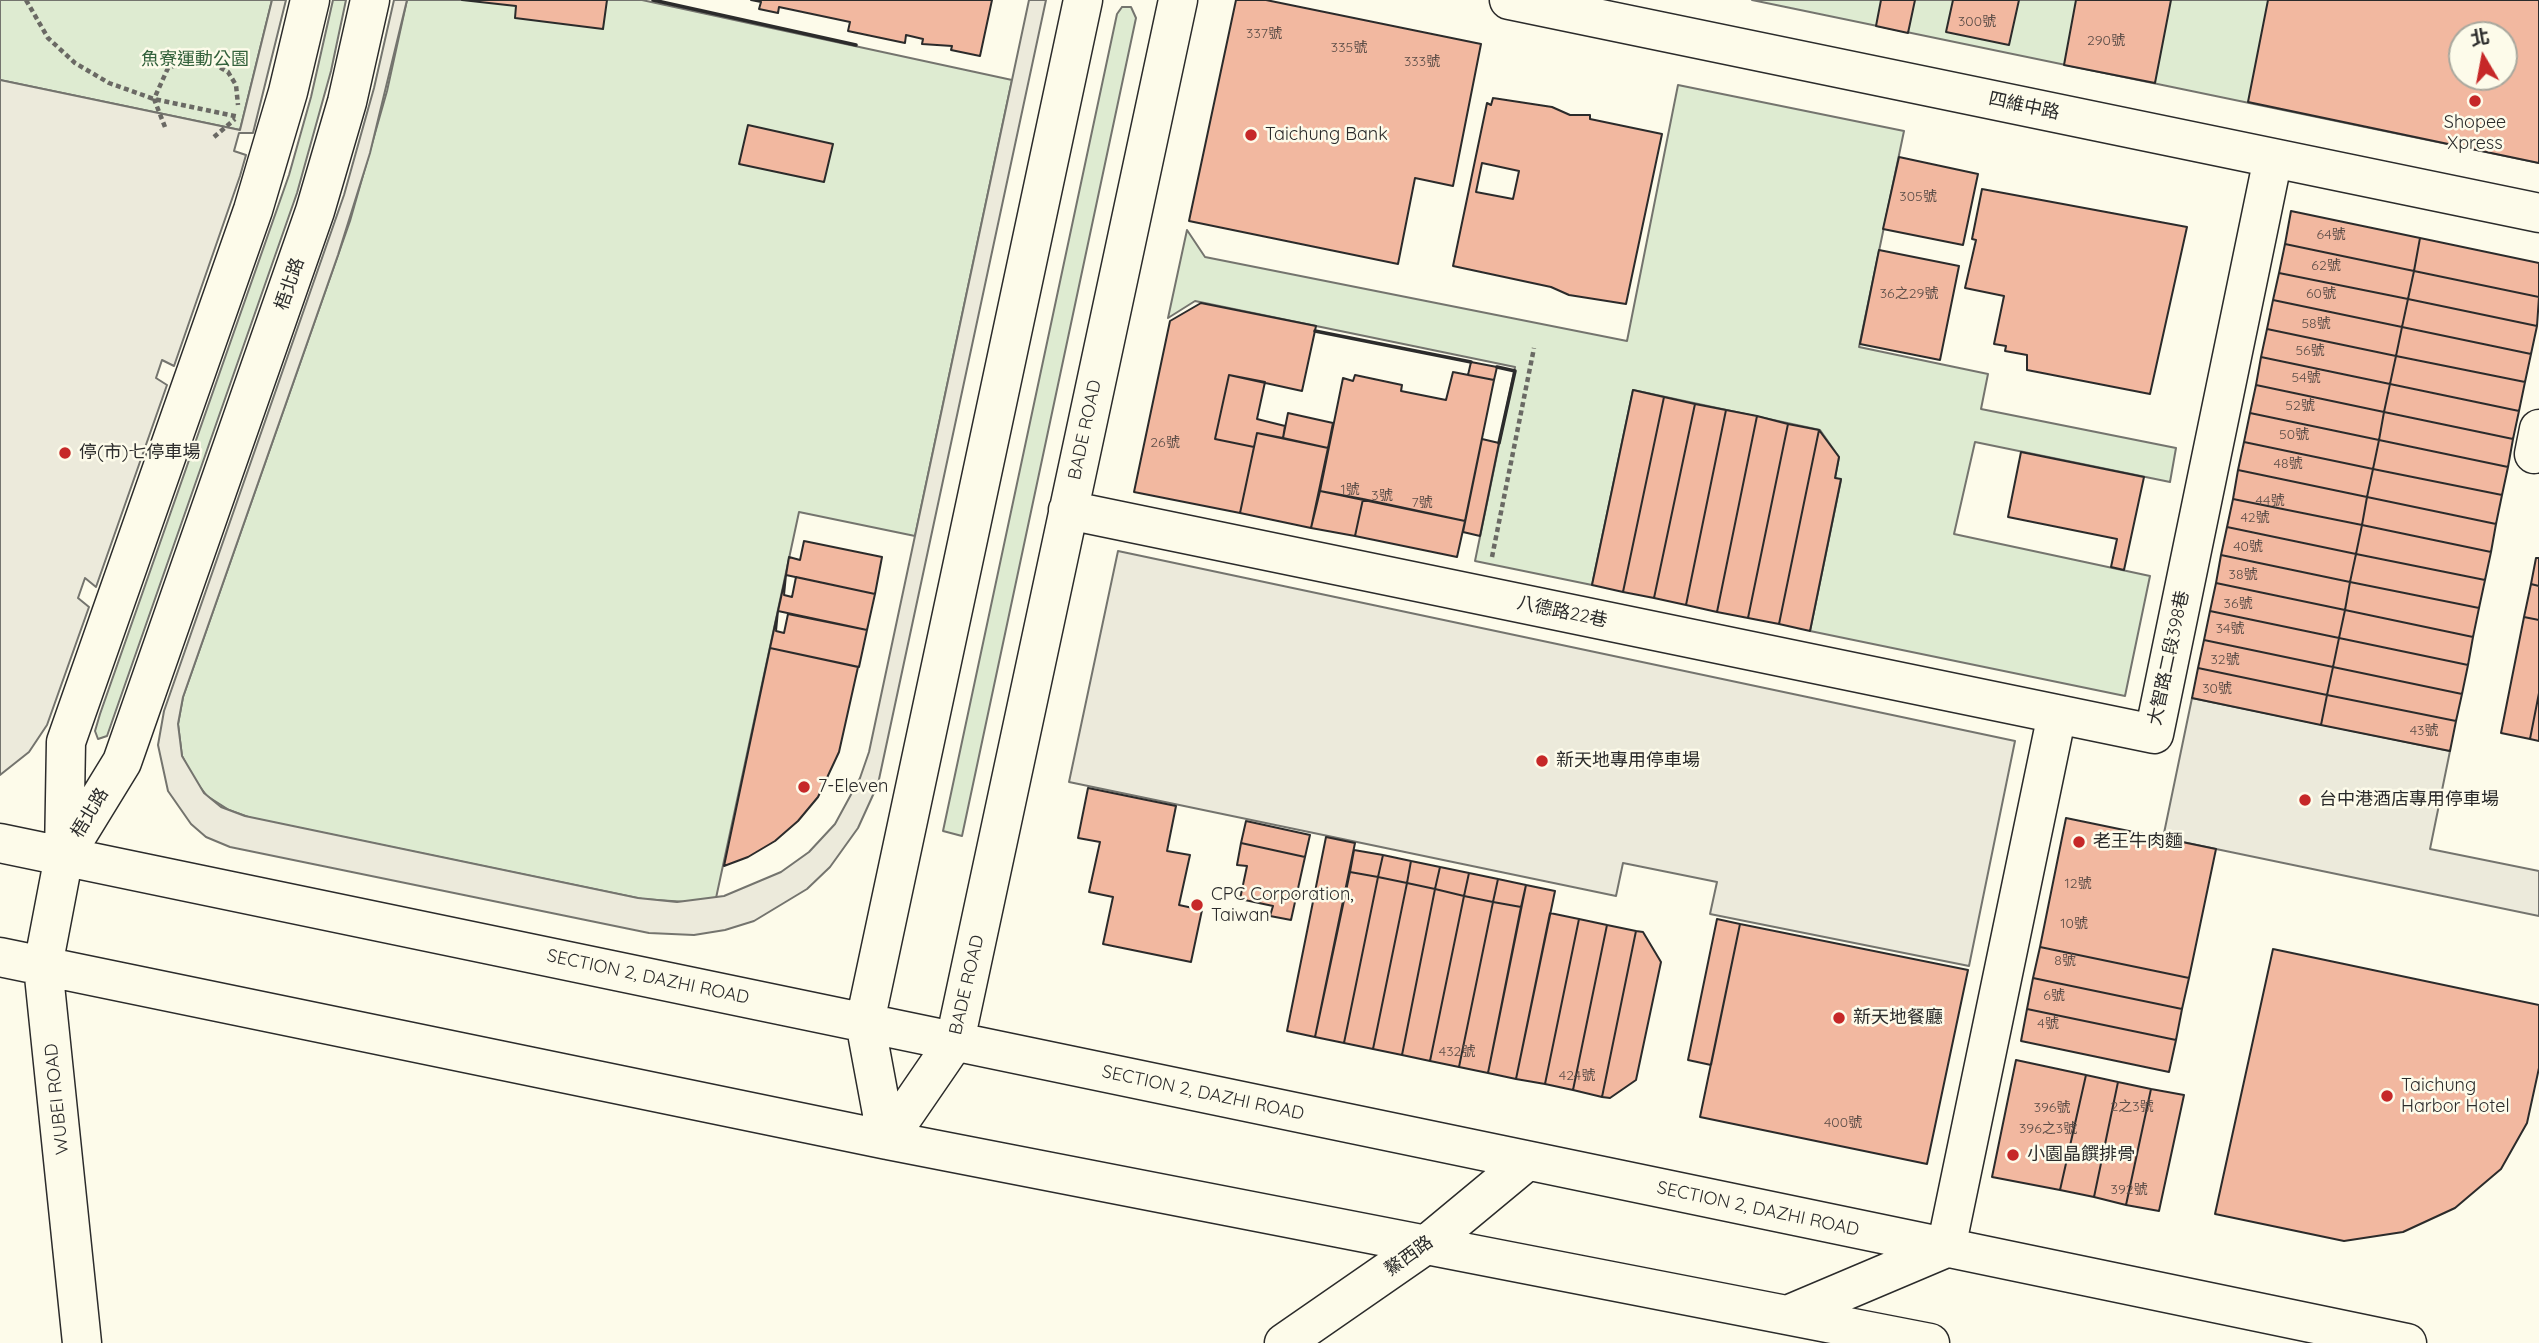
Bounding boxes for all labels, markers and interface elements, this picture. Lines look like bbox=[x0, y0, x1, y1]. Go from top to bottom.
house number: 300號 bbox=[1958, 14, 1996, 30]
north arrow bbox=[2448, 21, 2518, 91]
text: 北 bbox=[2468, 24, 2491, 51]
house number: 337號 bbox=[1246, 26, 1282, 42]
house number: 290號 bbox=[2087, 33, 2125, 49]
house number: 335號 bbox=[1331, 40, 1367, 56]
park label: 魚寮運動公園 bbox=[141, 49, 249, 71]
house number: 333號 bbox=[1404, 54, 1440, 70]
street label: 四維中路 bbox=[1987, 88, 2061, 124]
marker: Shopee Xpress bbox=[2467, 93, 2483, 109]
place label: Shopee Xpress bbox=[2444, 112, 2506, 154]
place label: Taichung Bank bbox=[1265, 124, 1388, 146]
marker: Taichung Bank bbox=[1243, 127, 1259, 143]
house number: 305號 bbox=[1899, 189, 1937, 205]
house number: 64號 bbox=[2316, 227, 2346, 243]
street label: 梧北路 bbox=[271, 255, 309, 313]
house number: 62號 bbox=[2311, 258, 2341, 274]
house number: 36之29號 bbox=[1880, 286, 1938, 302]
house number: 60號 bbox=[2306, 286, 2336, 302]
house number: 58號 bbox=[2301, 316, 2331, 332]
house number: 56號 bbox=[2295, 343, 2325, 359]
house number: 54號 bbox=[2291, 370, 2321, 386]
street label: BADE ROAD bbox=[1064, 378, 1106, 482]
house number: 52號 bbox=[2285, 398, 2315, 414]
house number: 50號 bbox=[2279, 427, 2309, 443]
house number: 26號 bbox=[1150, 435, 1180, 451]
place label: 停(市)七停車場 bbox=[79, 442, 200, 464]
marker: 停(市)七停車場 bbox=[57, 445, 73, 461]
house number: 48號 bbox=[2274, 456, 2302, 472]
house number: 1號 bbox=[1340, 482, 1360, 498]
house number: 3號 bbox=[1371, 488, 1393, 504]
house number: 44號 bbox=[2256, 493, 2284, 509]
house number: 7號 bbox=[1411, 495, 1433, 511]
house number: 42號 bbox=[2240, 510, 2270, 526]
house number: 40號 bbox=[2233, 539, 2263, 555]
house number: 38號 bbox=[2229, 567, 2257, 583]
street label: 大智路二段398巷 bbox=[2144, 589, 2194, 727]
street label: 八德路22巷 bbox=[1515, 592, 1609, 632]
house number: 36號 bbox=[2224, 596, 2252, 612]
house number: 34號 bbox=[2216, 621, 2244, 637]
house number: 32號 bbox=[2210, 652, 2240, 668]
house number: 30號 bbox=[2202, 681, 2232, 697]
house number: 43號 bbox=[2410, 723, 2438, 739]
place label: 新天地專用停車場 bbox=[1556, 750, 1700, 772]
marker: 新天地專用停車場 bbox=[1534, 753, 1550, 769]
place label: 7-Eleven bbox=[818, 776, 889, 798]
marker: 7-Eleven bbox=[796, 779, 812, 795]
street label: 梧北路 bbox=[67, 784, 113, 842]
place label: 台中港酒店專用停車場 bbox=[2319, 789, 2499, 811]
marker: 台中港酒店專用停車場 bbox=[2297, 792, 2313, 808]
place label: 老王牛肉麵 bbox=[2093, 831, 2183, 853]
marker: 老王牛肉麵 bbox=[2071, 834, 2087, 850]
house number: 12號 bbox=[2065, 876, 2091, 892]
place label: CPC Corporation, Taiwan bbox=[1211, 884, 1354, 926]
marker: CPC Corporation, Taiwan bbox=[1189, 897, 1205, 913]
house number: 10號 bbox=[2060, 916, 2088, 932]
street label: BADE ROAD bbox=[945, 933, 989, 1037]
street label: SECTION 2, DAZHI ROAD bbox=[545, 945, 751, 1009]
house number: 8號 bbox=[2054, 953, 2076, 969]
house number: 6號 bbox=[2043, 988, 2065, 1004]
place label: 新天地餐廳 bbox=[1853, 1007, 1943, 1029]
marker: 新天地餐廳 bbox=[1831, 1010, 1847, 1026]
house number: 4號 bbox=[2037, 1016, 2059, 1032]
street label: WUBEI ROAD bbox=[40, 1042, 74, 1156]
house number: 432號 bbox=[1439, 1044, 1475, 1060]
street label: SECTION 2, DAZHI ROAD bbox=[1100, 1061, 1306, 1125]
house number: 424號 bbox=[1559, 1068, 1595, 1084]
place label: Taichung Harbor Hotel bbox=[2401, 1075, 2510, 1118]
marker: Taichung Harbor Hotel bbox=[2379, 1088, 2395, 1104]
house number: 2之3號 bbox=[2110, 1099, 2154, 1115]
house number: 396號 bbox=[2034, 1100, 2070, 1116]
house number: 400號 bbox=[1824, 1115, 1862, 1131]
house number: 396之3號 bbox=[2019, 1121, 2077, 1137]
place label: 小園晶饌排骨 bbox=[2027, 1144, 2135, 1166]
marker: 小園晶饌排骨 bbox=[2005, 1147, 2021, 1163]
street label: SECTION 2, DAZHI ROAD bbox=[1655, 1177, 1861, 1241]
house number: 392號 bbox=[2111, 1182, 2147, 1198]
street label: 鰲西路 bbox=[1381, 1231, 1437, 1281]

